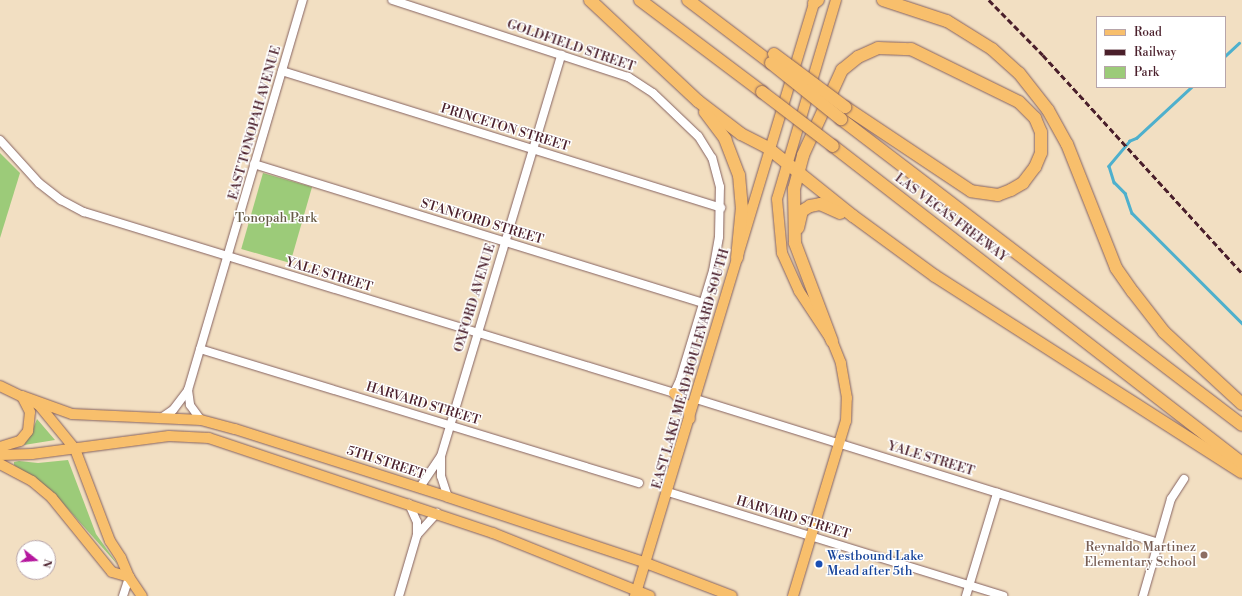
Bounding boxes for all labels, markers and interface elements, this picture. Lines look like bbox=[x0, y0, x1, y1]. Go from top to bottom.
legend bbox=[1096, 16, 1226, 88]
street label: GOLDFIELD STREET bbox=[505, 17, 637, 75]
text: Road bbox=[1134, 25, 1162, 40]
street label: EAST TONOPAH AVENUE bbox=[226, 44, 284, 202]
text: Railway bbox=[1134, 45, 1176, 60]
text: Park bbox=[1134, 65, 1159, 80]
street label: PRINCETON STREET bbox=[439, 101, 571, 155]
street label: LAS VEGAS FREEWAY bbox=[891, 170, 1011, 266]
street label: STANFORD STREET bbox=[419, 196, 545, 248]
park label: Tonopah Park bbox=[235, 210, 317, 226]
street label: OXFORD AVENUE bbox=[451, 242, 499, 354]
street label: EAST LAKE MEAD BOULEVARD SOUTH bbox=[649, 247, 733, 491]
street label: YALE STREET bbox=[284, 254, 374, 296]
street label: HARVARD STREET bbox=[364, 379, 482, 429]
street label: YALE STREET bbox=[886, 438, 976, 480]
street label: 5TH STREET bbox=[345, 443, 427, 483]
street label: HARVARD STREET bbox=[734, 493, 852, 543]
north arrow bbox=[16, 540, 56, 580]
place label: Reynaldo Martinez Elementary School bbox=[1084, 540, 1196, 571]
place label: Westbound Lake Mead after 5th bbox=[827, 549, 923, 580]
marker: Reynaldo Martinez Elementary School bbox=[1199, 550, 1209, 560]
text: N bbox=[39, 557, 54, 569]
marker: Westbound Lake Mead after 5th bbox=[814, 559, 824, 569]

